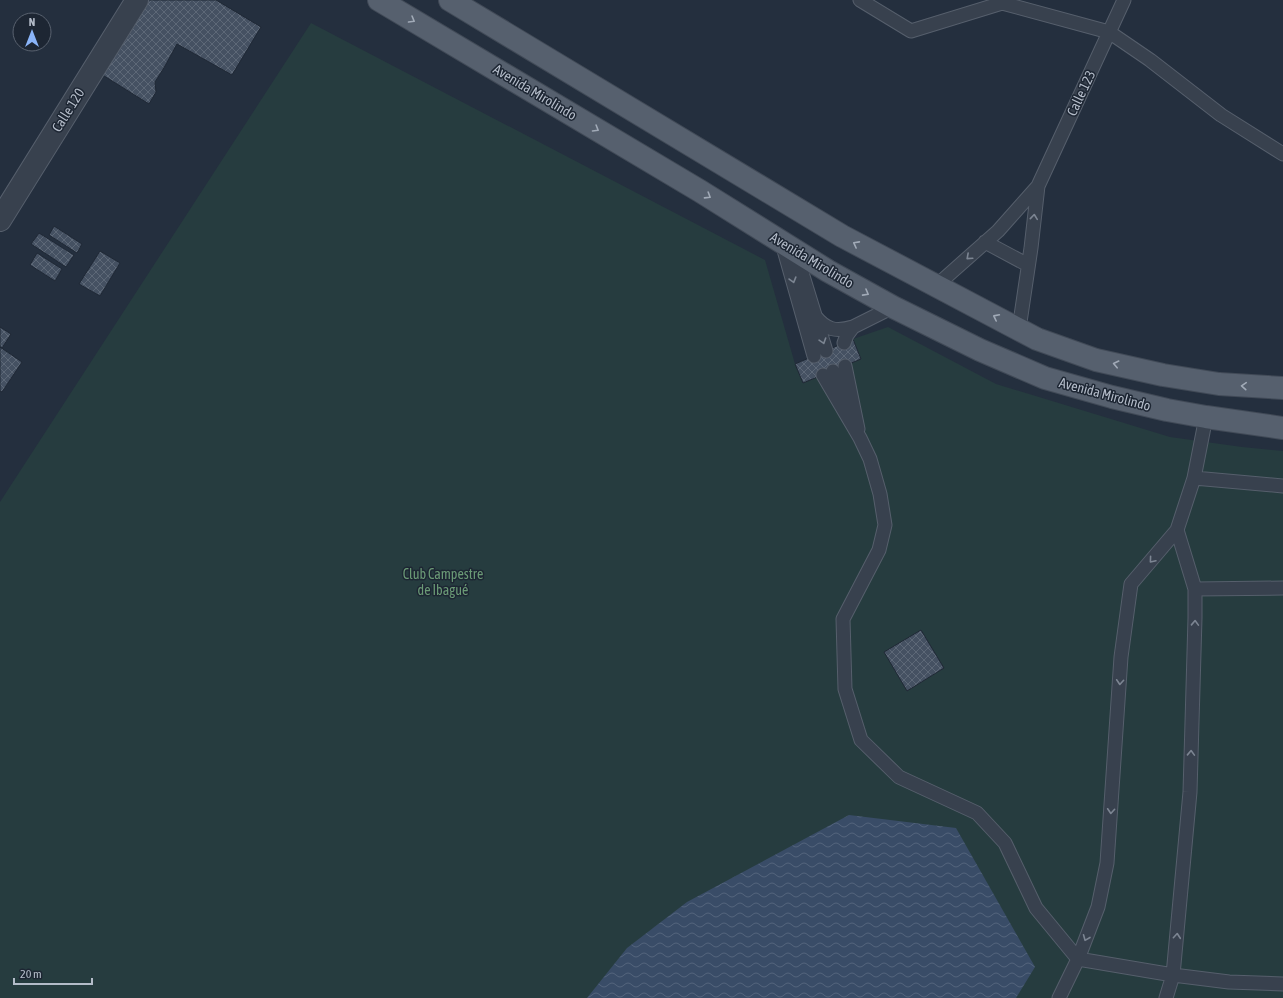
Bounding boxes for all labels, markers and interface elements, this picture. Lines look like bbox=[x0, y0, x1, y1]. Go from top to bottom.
north arrow bbox=[12, 12, 52, 52]
one-way arrow bbox=[408, 15, 415, 22]
text: N bbox=[29, 16, 35, 28]
street label: Avenida Mirolindo bbox=[491, 61, 579, 123]
street label: Calle 123 bbox=[1064, 68, 1098, 118]
street label: Calle 120 bbox=[48, 85, 88, 135]
one-way arrow bbox=[592, 124, 599, 132]
one-way arrow bbox=[703, 191, 710, 198]
one-way arrow bbox=[1030, 214, 1039, 220]
street label: Avenida Mirolindo bbox=[768, 229, 856, 291]
one-way arrow bbox=[852, 241, 860, 248]
one-way arrow bbox=[966, 252, 973, 259]
one-way arrow bbox=[788, 277, 797, 284]
one-way arrow bbox=[862, 288, 870, 295]
one-way arrow bbox=[992, 314, 1000, 322]
one-way arrow bbox=[818, 338, 827, 345]
one-way arrow bbox=[1113, 361, 1119, 369]
street label: Avenida Mirolindo bbox=[1057, 374, 1153, 414]
one-way arrow bbox=[1241, 381, 1247, 390]
one-way arrow bbox=[1149, 555, 1156, 563]
park label: Club Campestre de Ibagué bbox=[403, 566, 483, 598]
one-way arrow bbox=[1191, 620, 1199, 626]
one-way arrow bbox=[1115, 679, 1124, 685]
one-way arrow bbox=[1187, 750, 1195, 756]
one-way arrow bbox=[1107, 808, 1116, 815]
one-way arrow bbox=[1172, 933, 1181, 939]
one-way arrow bbox=[1082, 935, 1090, 942]
scale bar bbox=[14, 960, 92, 986]
text: 20 m bbox=[20, 967, 42, 981]

